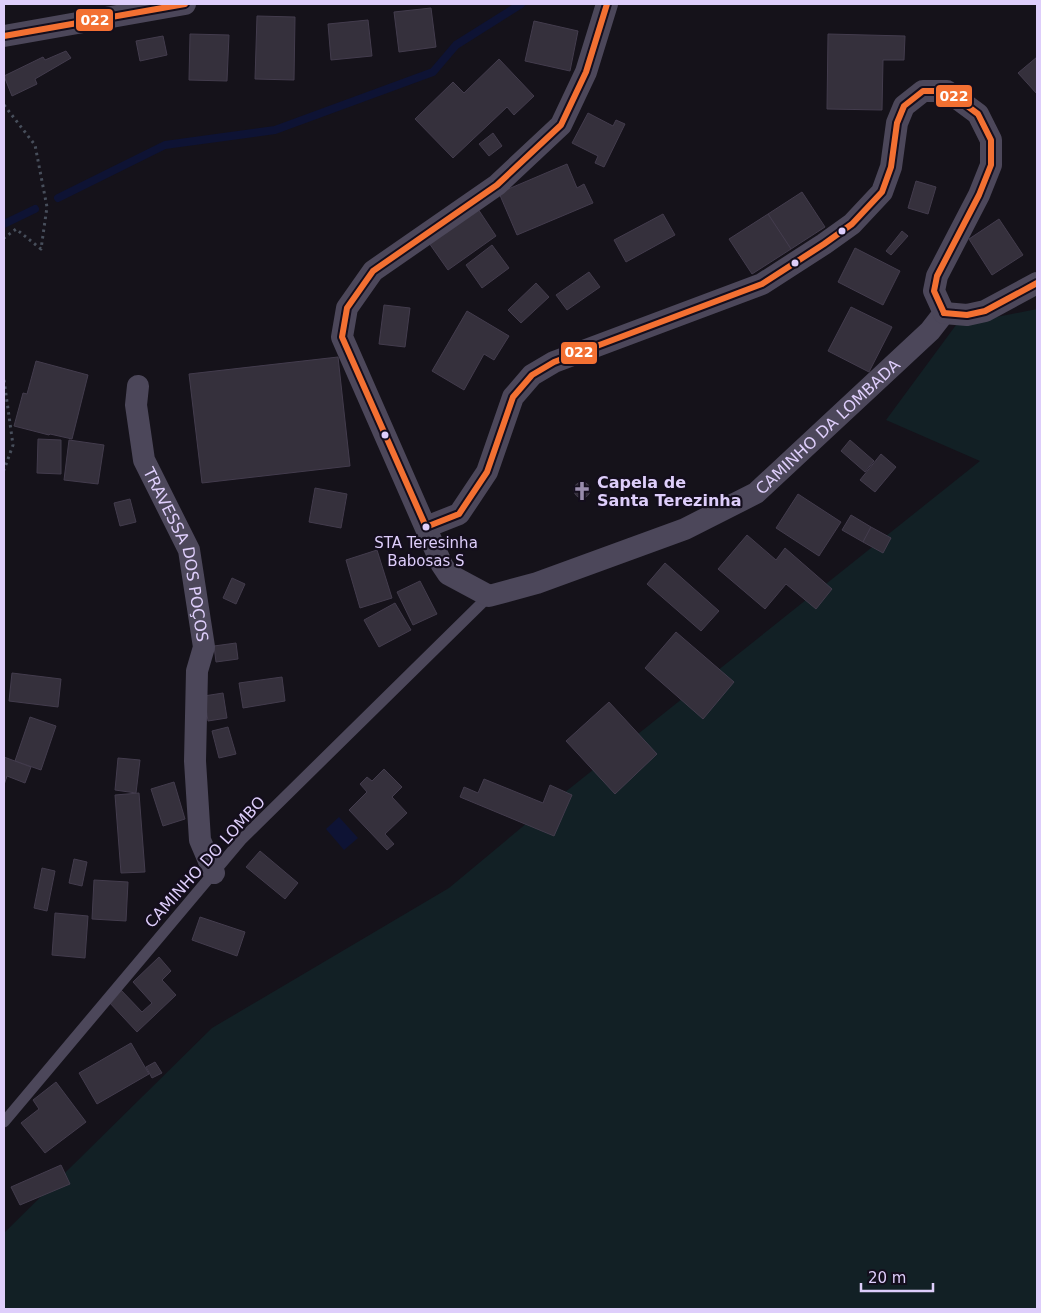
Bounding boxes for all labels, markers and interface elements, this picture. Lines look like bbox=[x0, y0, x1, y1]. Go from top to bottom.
line badge: 022 bbox=[75, 8, 114, 32]
text: 022 bbox=[80, 12, 110, 28]
line badge: 022 bbox=[935, 84, 973, 108]
text: 022 bbox=[939, 88, 969, 104]
unlabelled marker bbox=[837, 226, 847, 236]
unlabelled marker bbox=[790, 258, 800, 268]
line badge: 022 bbox=[560, 341, 598, 365]
text: 022 bbox=[564, 344, 594, 360]
street label: CAMINHO DA LOMBADA bbox=[752, 355, 904, 498]
unlabelled marker bbox=[380, 430, 390, 440]
street label: TRAVESSA DOS POÇOS bbox=[139, 463, 213, 643]
place label: Capela de Santa Terezinha bbox=[597, 473, 741, 510]
church icon: Capela de Santa Terezinha bbox=[571, 480, 593, 502]
marker: STA Teresinha Babosas S bbox=[421, 522, 431, 532]
place label: STA Teresinha Babosas S bbox=[374, 534, 478, 570]
street label: CAMINHO DO LOMBO bbox=[141, 792, 269, 932]
scale bar bbox=[861, 1260, 934, 1292]
text: 20 m bbox=[868, 1269, 906, 1287]

